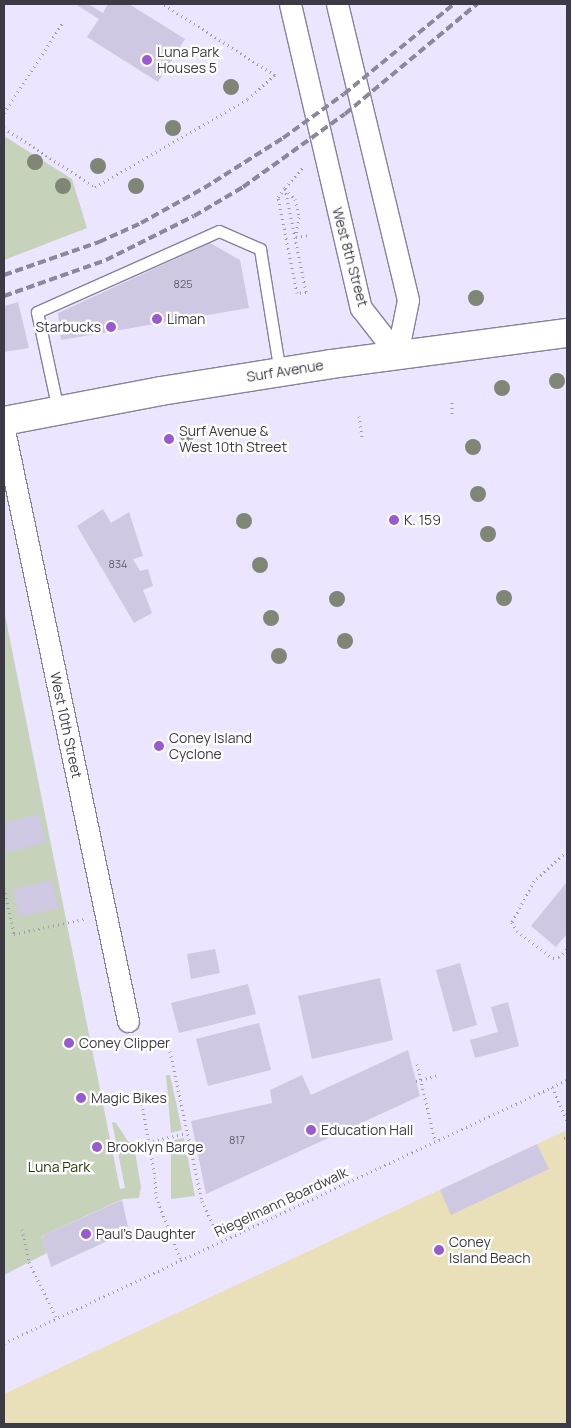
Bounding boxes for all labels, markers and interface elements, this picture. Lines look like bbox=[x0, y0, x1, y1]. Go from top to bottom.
place label: Luna Park Houses 5 bbox=[157, 44, 219, 76]
marker: Luna Park Houses 5 bbox=[141, 54, 153, 66]
street label: West 8th Street bbox=[329, 205, 371, 309]
house number: 825 bbox=[173, 277, 193, 291]
place label: Liman bbox=[167, 311, 205, 327]
marker: Liman bbox=[151, 313, 163, 325]
place label: Starbucks bbox=[35, 319, 101, 335]
marker: Starbucks bbox=[105, 321, 117, 333]
street label: Surf Avenue bbox=[245, 357, 325, 385]
place label: Surf Avenue & West 10th Street bbox=[179, 423, 287, 456]
marker: Surf Avenue & West 10th Street bbox=[163, 433, 175, 445]
place label: K. 159 bbox=[404, 512, 441, 528]
marker: K. 159 bbox=[388, 514, 400, 526]
house number: 834 bbox=[109, 557, 127, 571]
street label: West 10th Street bbox=[47, 670, 85, 780]
place label: Coney Island Cyclone bbox=[169, 730, 252, 762]
marker: Coney Island Cyclone bbox=[153, 740, 165, 752]
place label: Coney Clipper bbox=[79, 1035, 170, 1051]
marker: Coney Clipper bbox=[63, 1037, 75, 1049]
place label: Magic Bikes bbox=[91, 1090, 167, 1106]
marker: Magic Bikes bbox=[75, 1092, 87, 1104]
place label: Education Hall bbox=[321, 1122, 413, 1138]
marker: Education Hall bbox=[305, 1124, 317, 1136]
house number: 817 bbox=[229, 1133, 245, 1147]
place label: Brooklyn Barge bbox=[107, 1139, 203, 1155]
marker: Brooklyn Barge bbox=[91, 1141, 103, 1153]
park label: Luna Park bbox=[28, 1159, 90, 1175]
street label: Riegelmann Boardwalk bbox=[212, 1164, 350, 1240]
place label: Paul's Daughter bbox=[96, 1226, 196, 1242]
marker: Paul's Daughter bbox=[80, 1228, 92, 1240]
place label: Coney Island Beach bbox=[449, 1234, 530, 1266]
marker: Coney Island Beach bbox=[433, 1244, 445, 1256]

